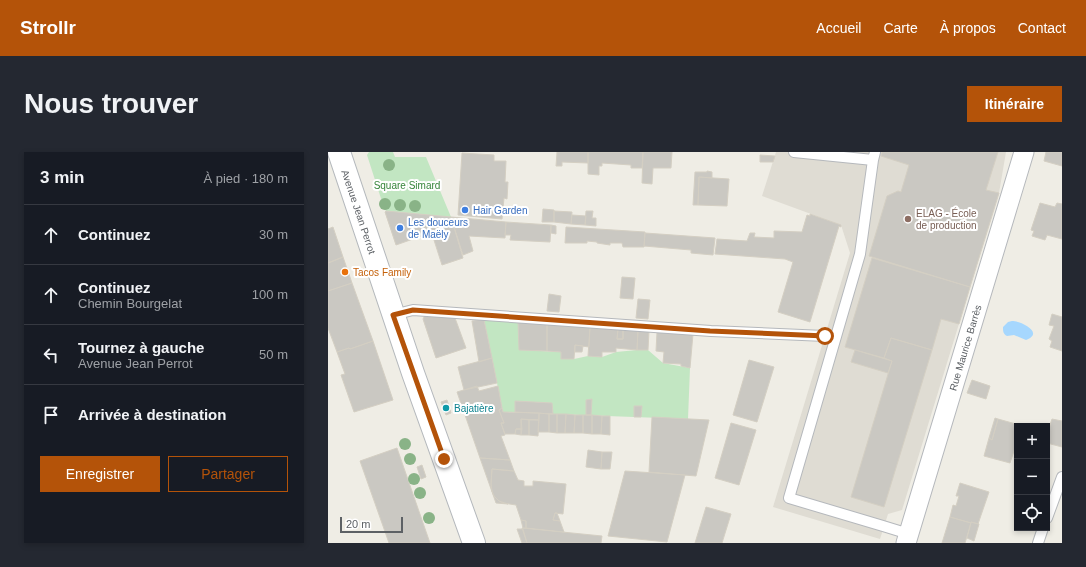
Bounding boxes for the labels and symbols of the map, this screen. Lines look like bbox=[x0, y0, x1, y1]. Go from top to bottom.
street label: Avenue Jean Perrot bbox=[339, 168, 378, 256]
park label: Square Simard bbox=[374, 180, 440, 191]
marker: Hair Garden bbox=[460, 205, 470, 215]
place label: Hair Garden bbox=[473, 205, 527, 216]
place label: ELAG - École de production bbox=[916, 207, 977, 231]
marker: ELAG - École de production bbox=[903, 214, 913, 224]
place label: Les douceurs de Maëly bbox=[408, 217, 468, 240]
marker: Les douceurs de Maëly bbox=[395, 223, 405, 233]
marker: Tacos Family bbox=[340, 267, 350, 277]
place label: Tacos Family bbox=[353, 267, 411, 278]
street label: Rue Maurice Barrès bbox=[947, 304, 984, 392]
route start bbox=[816, 327, 834, 345]
marker: Bajatière bbox=[441, 403, 451, 413]
place label: Bajatière bbox=[454, 403, 494, 414]
route end bbox=[435, 450, 453, 468]
scale bar bbox=[340, 515, 403, 534]

